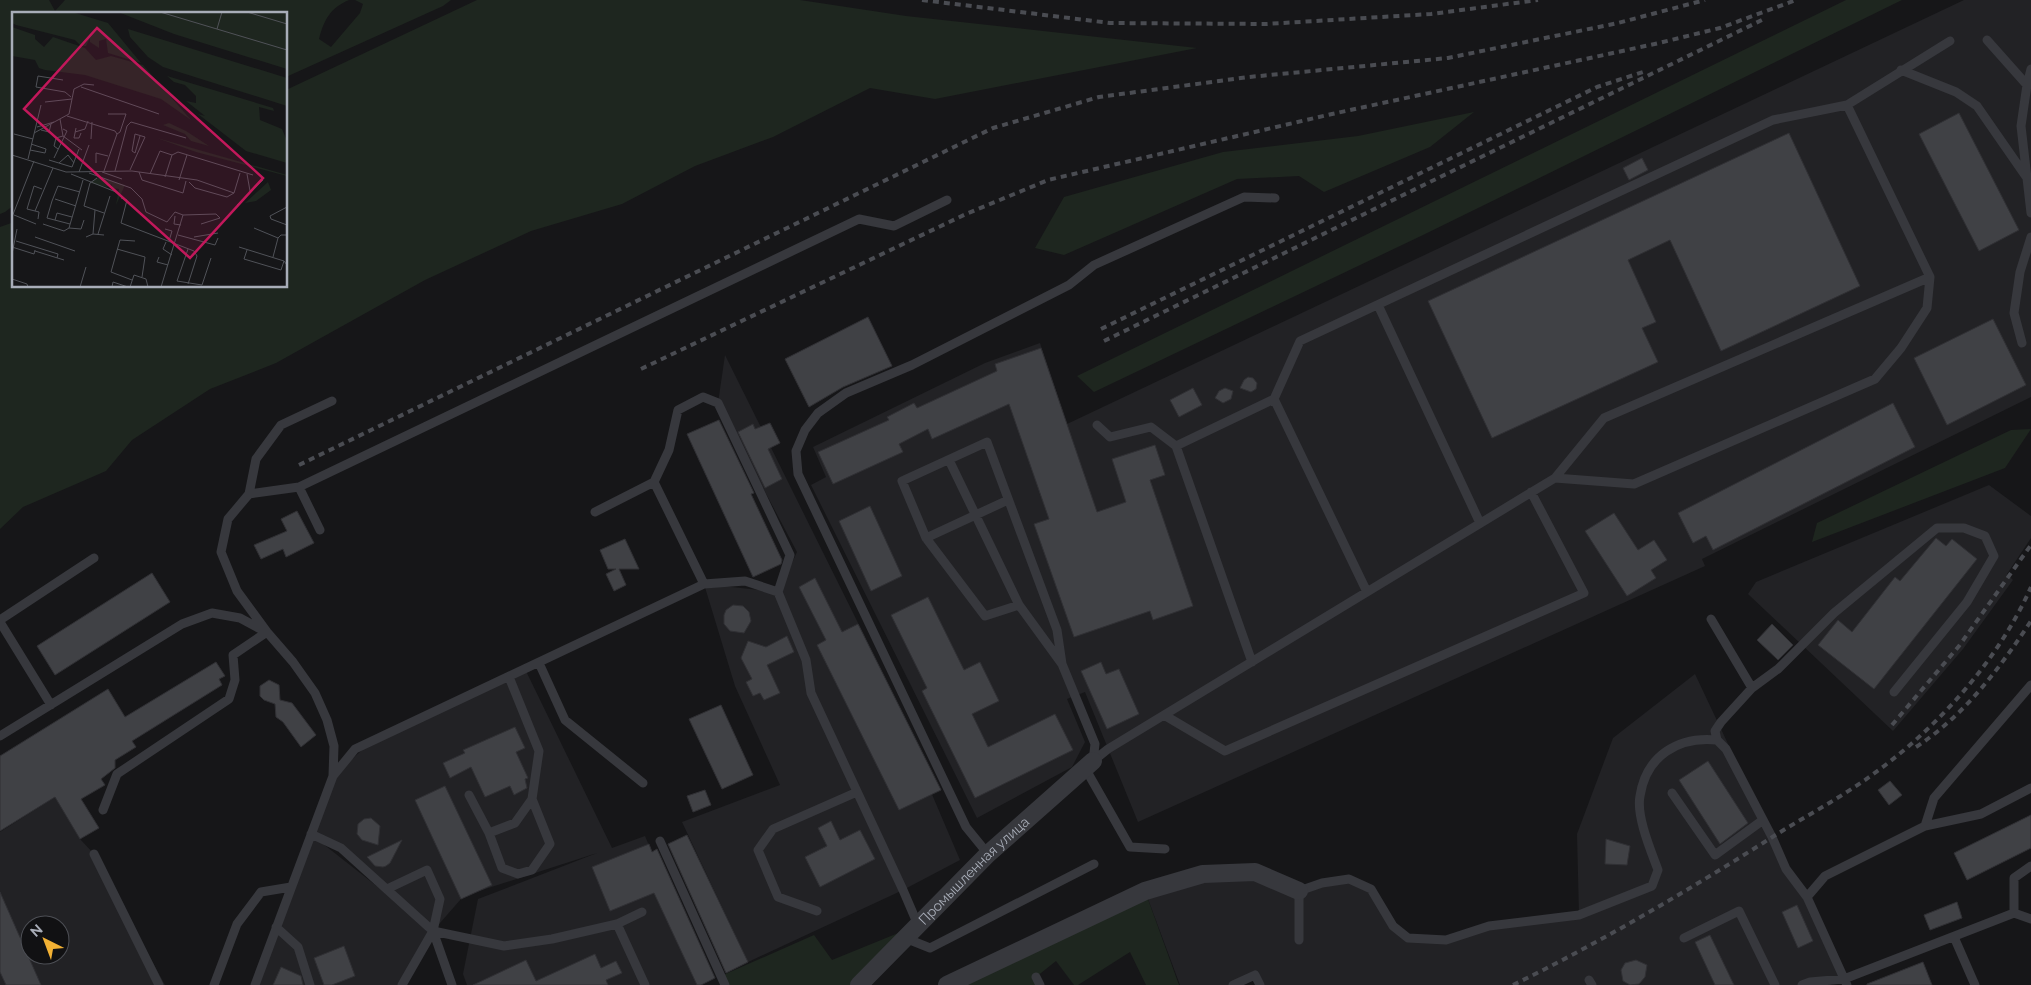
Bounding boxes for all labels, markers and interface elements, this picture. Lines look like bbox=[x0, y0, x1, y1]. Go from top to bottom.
inset map bbox=[12, 12, 288, 288]
street label: Промышленная улица bbox=[915, 814, 1032, 928]
north arrow bbox=[20, 915, 70, 965]
text: N bbox=[27, 921, 46, 940]

